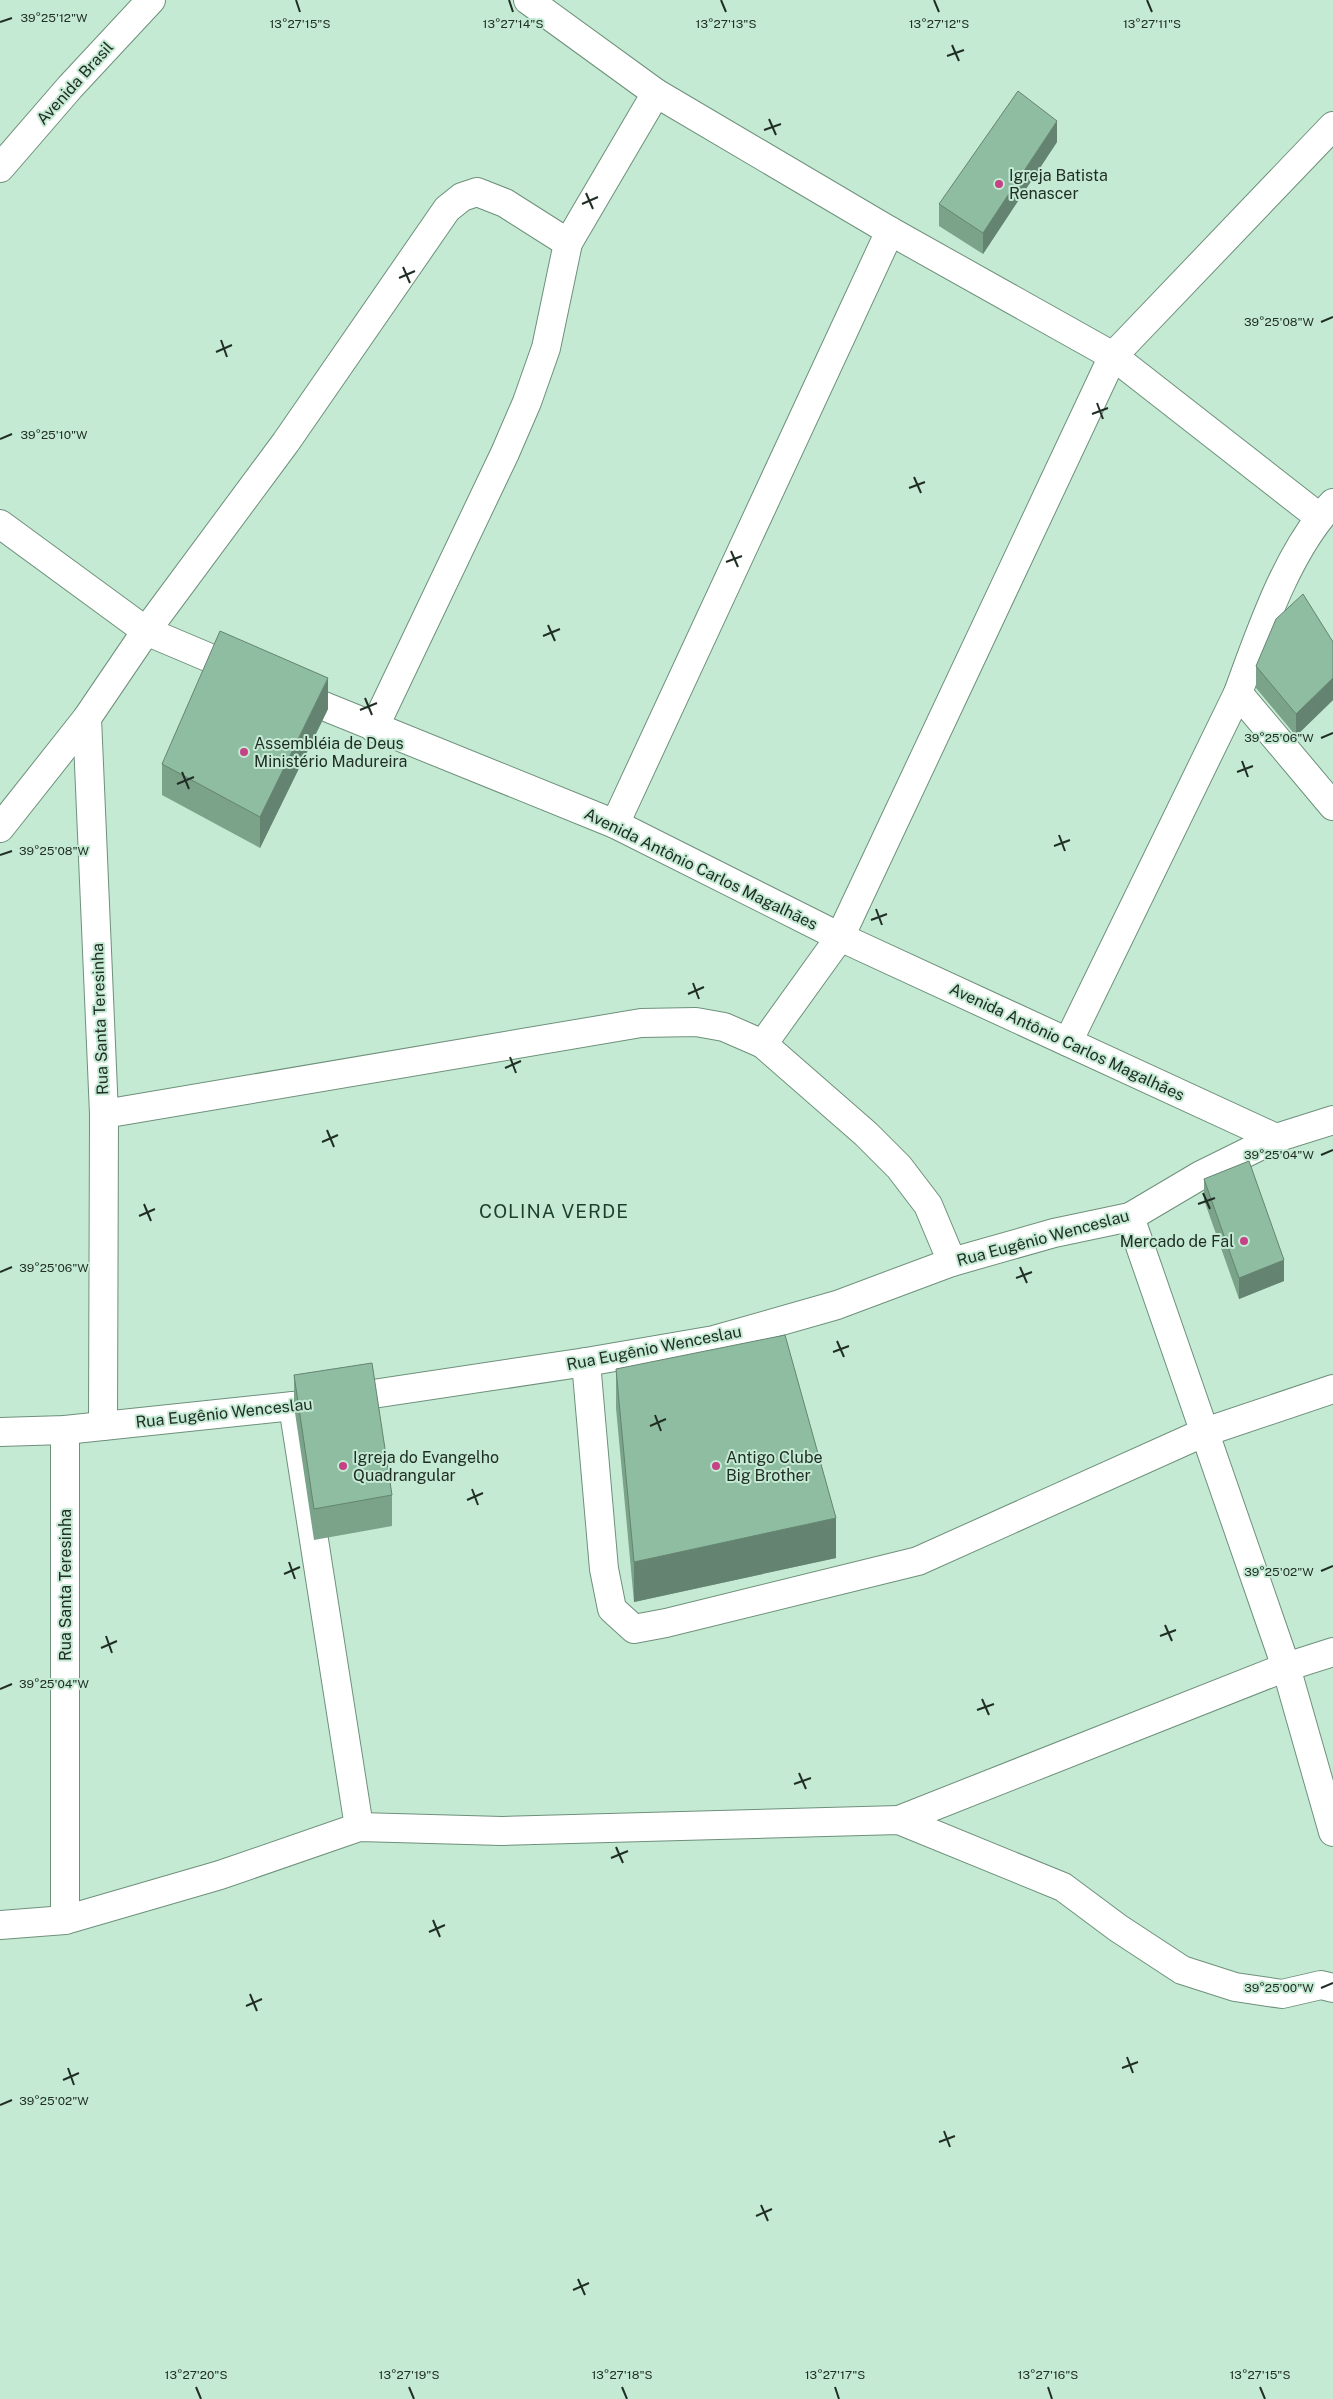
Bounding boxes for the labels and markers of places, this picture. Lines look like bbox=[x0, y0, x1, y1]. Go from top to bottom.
place label: Igreja Batista Renascer bbox=[1009, 166, 1108, 203]
marker: Igreja Batista Renascer bbox=[993, 178, 1005, 190]
place label: Assembléia de Deus Ministério Madureira bbox=[254, 734, 407, 771]
marker: Assembléia de Deus Ministério Madureira bbox=[238, 746, 250, 758]
place label: Mercado de Fal bbox=[1120, 1232, 1234, 1251]
marker: Mercado de Fal bbox=[1238, 1235, 1250, 1247]
place label: Igreja do Evangelho Quadrangular bbox=[353, 1448, 499, 1485]
place label: Antigo Clube Big Brother bbox=[726, 1448, 823, 1485]
marker: Igreja do Evangelho Quadrangular bbox=[337, 1460, 349, 1472]
marker: Antigo Clube Big Brother bbox=[710, 1460, 722, 1472]

